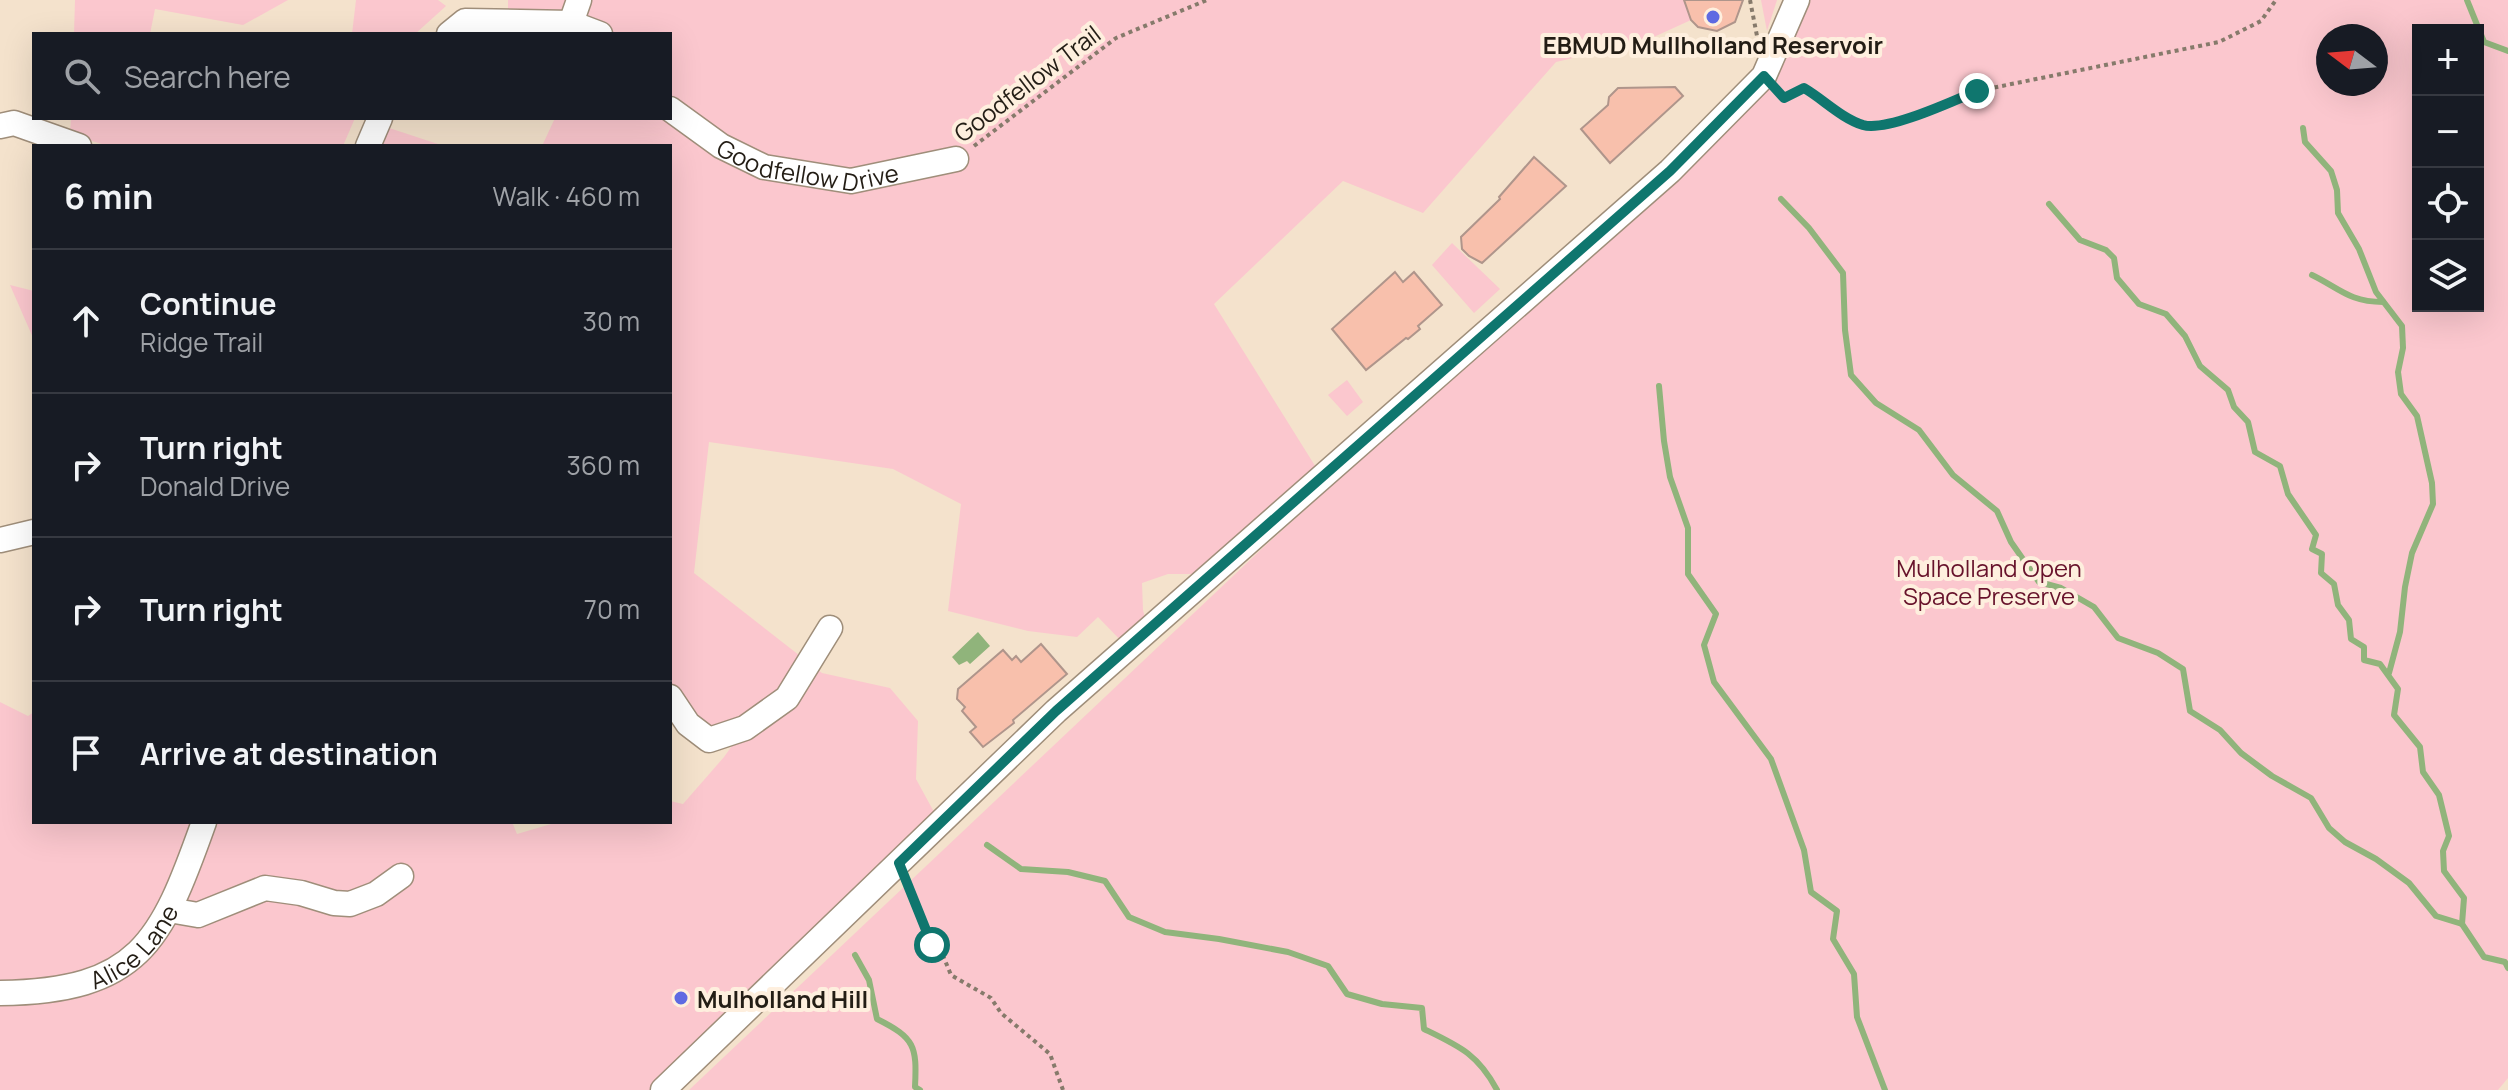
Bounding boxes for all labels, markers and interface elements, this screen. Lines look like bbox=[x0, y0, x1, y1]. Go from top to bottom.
marker: EBMUD Mullholland Reservoir bbox=[1704, 8, 1722, 26]
street label: Goodfellow Trail bbox=[947, 17, 1107, 149]
north arrow bbox=[2316, 24, 2388, 96]
map controls bbox=[2412, 24, 2484, 312]
button: + bbox=[2412, 24, 2484, 96]
place label: EBMUD Mullholland Reservoir bbox=[1543, 28, 1883, 61]
search box bbox=[32, 32, 672, 120]
icon: search bbox=[60, 54, 104, 98]
text: Search here bbox=[124, 56, 291, 97]
route end bbox=[1959, 73, 1995, 109]
button: − bbox=[2412, 96, 2484, 168]
street label: Goodfellow Drive bbox=[712, 130, 901, 199]
button: locate bbox=[2412, 168, 2484, 240]
text: 6 min bbox=[64, 173, 153, 219]
text: Walk · 460 m bbox=[493, 178, 640, 214]
button: layers bbox=[2412, 240, 2484, 312]
text: Continue bbox=[140, 283, 276, 324]
icon: ahead bbox=[64, 299, 108, 343]
text: 30 m bbox=[583, 303, 640, 339]
text: Ridge Trail bbox=[140, 324, 263, 360]
text: Turn right bbox=[140, 427, 283, 468]
icon: right bbox=[64, 443, 108, 487]
text: 360 m bbox=[566, 447, 640, 483]
text: Donald Drive bbox=[140, 468, 290, 504]
park label: Mulholland Open Space Preserve bbox=[1896, 551, 2082, 612]
icon: right bbox=[64, 587, 108, 631]
text: Turn right bbox=[140, 589, 283, 630]
text: 70 m bbox=[584, 591, 640, 627]
icon: arrive bbox=[64, 731, 108, 775]
text: Arrive at destination bbox=[140, 733, 438, 774]
street label: Alice Lane bbox=[85, 898, 185, 996]
route start bbox=[914, 927, 950, 963]
place label: Mulholland Hill bbox=[697, 982, 868, 1015]
marker: Mulholland Hill bbox=[672, 989, 690, 1007]

